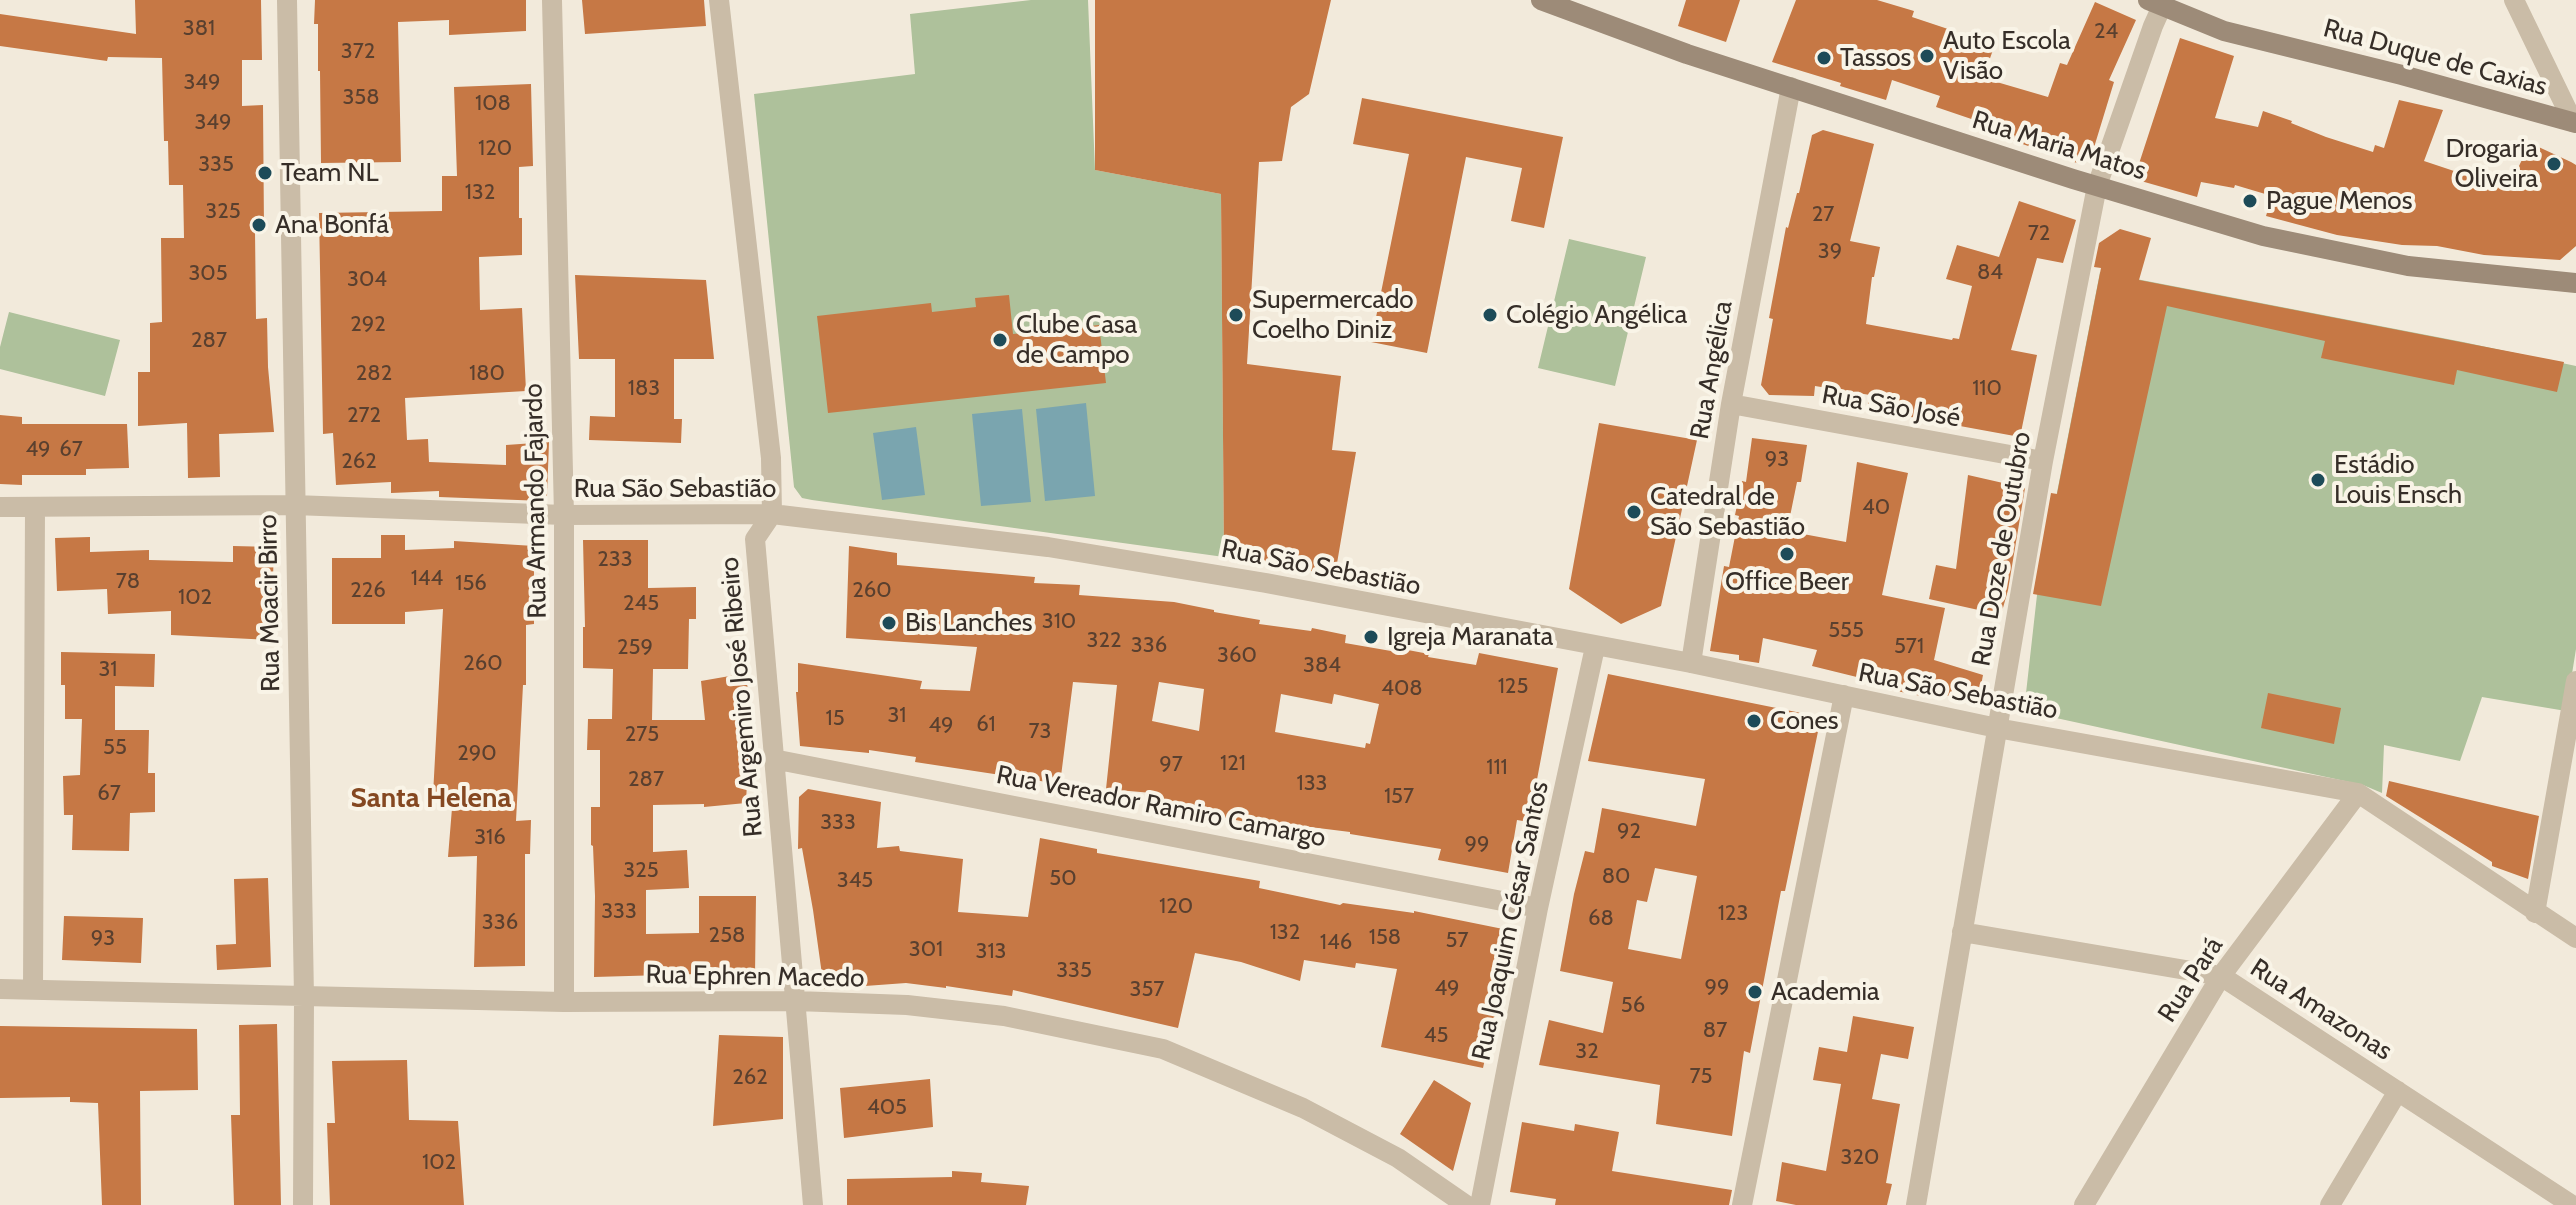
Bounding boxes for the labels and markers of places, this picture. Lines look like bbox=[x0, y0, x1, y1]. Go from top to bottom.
place label: Auto Escola Visão bbox=[1943, 25, 2071, 86]
place label: Tassos bbox=[1840, 42, 1911, 74]
marker: Auto Escola Visão bbox=[1918, 47, 1936, 65]
marker: Tassos bbox=[1815, 49, 1833, 67]
place label: Drogaria Oliveira bbox=[2445, 133, 2538, 194]
marker: Drogaria Oliveira bbox=[2545, 155, 2563, 173]
place label: Team NL bbox=[281, 157, 379, 189]
marker: Team NL bbox=[256, 164, 274, 182]
place label: Pague Menos bbox=[2266, 185, 2412, 217]
marker: Pague Menos bbox=[2241, 192, 2259, 210]
place label: Ana Bonfá bbox=[275, 209, 389, 241]
marker: Ana Bonfá bbox=[250, 216, 268, 234]
place label: Supermercado Coelho Diniz bbox=[1252, 284, 1414, 346]
place label: Colégio Angélica bbox=[1506, 299, 1687, 331]
marker: Supermercado Coelho Diniz bbox=[1227, 306, 1245, 324]
marker: Colégio Angélica bbox=[1481, 306, 1499, 324]
place label: Clube Casa de Campo bbox=[1016, 309, 1137, 370]
marker: Clube Casa de Campo bbox=[991, 331, 1009, 349]
place label: Estádio Louis Ensch bbox=[2334, 449, 2462, 510]
marker: Estádio Louis Ensch bbox=[2309, 471, 2327, 489]
place label: Catedral de São Sebastião bbox=[1650, 481, 1805, 542]
marker: Catedral de São Sebastião bbox=[1625, 503, 1643, 521]
marker: Office Beer bbox=[1778, 545, 1796, 563]
place label: Office Beer bbox=[1725, 566, 1849, 598]
place label: Bis Lanches bbox=[905, 607, 1033, 639]
marker: Bis Lanches bbox=[880, 614, 898, 632]
place label: Igreja Maranata bbox=[1387, 621, 1553, 653]
marker: Igreja Maranata bbox=[1362, 628, 1380, 646]
place label: Cones bbox=[1770, 705, 1839, 737]
marker: Cones bbox=[1745, 712, 1763, 730]
place label: Academia bbox=[1771, 976, 1880, 1008]
marker: Academia bbox=[1746, 983, 1764, 1001]

